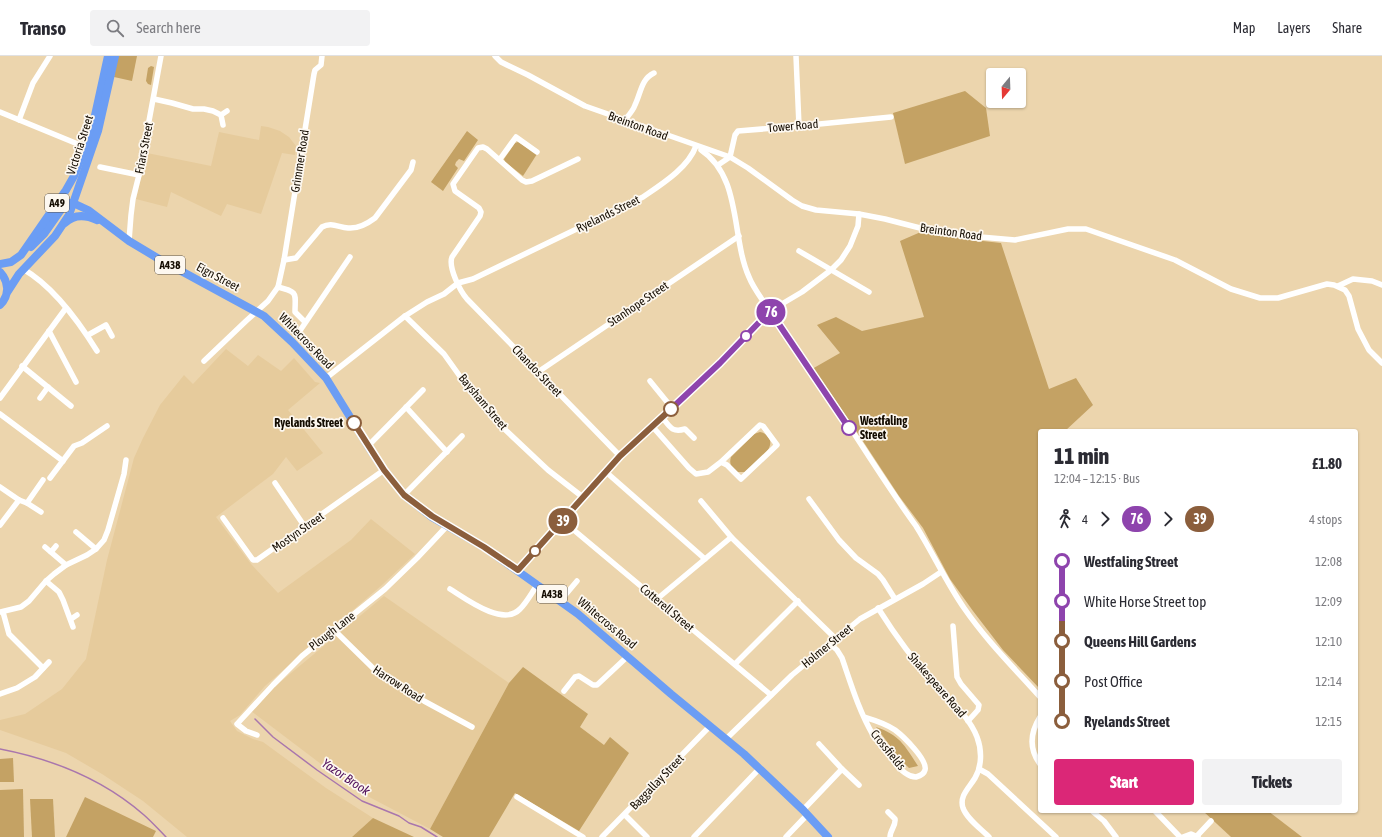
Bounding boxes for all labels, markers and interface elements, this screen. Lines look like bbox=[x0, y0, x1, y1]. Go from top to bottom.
search box bbox=[90, 10, 370, 46]
text: Transo bbox=[20, 17, 66, 39]
icon: search bbox=[104, 17, 126, 39]
text: Search here bbox=[136, 19, 201, 36]
text: Map bbox=[1233, 20, 1255, 36]
text: Layers bbox=[1277, 20, 1310, 36]
text: Share bbox=[1332, 20, 1362, 36]
north arrow bbox=[986, 68, 1026, 108]
map controls bbox=[986, 68, 1026, 108]
street label: Breinton Road bbox=[606, 109, 670, 143]
street label: Victoria Street bbox=[64, 113, 96, 177]
street label: Tower Road bbox=[767, 117, 819, 135]
street label: Friars Street bbox=[132, 121, 156, 175]
street label: Grimmer Road bbox=[288, 129, 312, 193]
street label: Ryelands Street bbox=[574, 192, 642, 235]
road number: A49 bbox=[45, 194, 69, 212]
street label: Breinton Road bbox=[919, 221, 983, 243]
road number: A438 bbox=[155, 256, 185, 274]
street label: Eign Street bbox=[194, 260, 242, 294]
street label: Stanhope Street bbox=[605, 278, 672, 330]
line badge: 76 bbox=[753, 299, 789, 325]
text: 76 bbox=[764, 304, 778, 320]
street label: Whitecross Road bbox=[276, 310, 336, 372]
unlabelled marker bbox=[740, 330, 752, 342]
street label: Chandos Street bbox=[509, 342, 565, 400]
street label: Baysham Street bbox=[456, 371, 511, 433]
unlabelled marker bbox=[663, 401, 679, 417]
place label: Westfaling Street bbox=[859, 414, 908, 442]
marker: Ryelands Street bbox=[346, 415, 362, 431]
place label: Ryelands Street bbox=[274, 416, 344, 430]
marker: Westfaling Street bbox=[841, 420, 857, 436]
text: 11 min bbox=[1054, 443, 1109, 469]
text: £1.80 bbox=[1312, 455, 1342, 472]
text: 12:04 – 12:15 · Bus bbox=[1054, 471, 1140, 486]
line badge: 39 bbox=[545, 508, 581, 534]
icon: walk bbox=[1054, 508, 1076, 530]
icon: forward bbox=[1094, 508, 1116, 530]
icon: forward bbox=[1157, 508, 1179, 530]
street label: Mostyn Street bbox=[269, 509, 327, 555]
text: 76 bbox=[1130, 511, 1143, 527]
text: 39 bbox=[1193, 511, 1206, 527]
text: 4 bbox=[1082, 512, 1088, 527]
text: 4 stops bbox=[1309, 512, 1342, 527]
text: 39 bbox=[556, 513, 570, 529]
unlabelled marker bbox=[529, 545, 541, 557]
text: Westfaling Street bbox=[1084, 553, 1178, 570]
text: 12:08 bbox=[1315, 554, 1342, 569]
street label: Cotterell Street bbox=[637, 581, 697, 635]
road number: A438 bbox=[537, 585, 567, 603]
text: White Horse Street top bbox=[1084, 593, 1206, 610]
street label: Whitecross Road bbox=[575, 594, 639, 652]
text: 12:09 bbox=[1315, 594, 1342, 609]
street label: Plough Lane bbox=[306, 609, 358, 653]
street label: Holmer Street bbox=[799, 621, 856, 671]
text: Queens Hill Gardens bbox=[1084, 633, 1196, 650]
text: 12:10 bbox=[1315, 634, 1342, 649]
street label: Shakespeare Road bbox=[905, 650, 969, 720]
street label: Harrow Road bbox=[370, 663, 426, 705]
text: Post Office bbox=[1084, 673, 1143, 690]
text: 12:14 bbox=[1315, 674, 1342, 689]
text: Ryelands Street bbox=[1084, 713, 1170, 730]
text: 12:15 bbox=[1315, 714, 1342, 729]
street label: Crossfields bbox=[868, 727, 908, 773]
street label: Baggallay Street bbox=[627, 751, 687, 813]
water label: Yazor Brook bbox=[319, 755, 373, 799]
button: Start bbox=[1054, 759, 1194, 805]
button: Tickets bbox=[1202, 759, 1342, 805]

